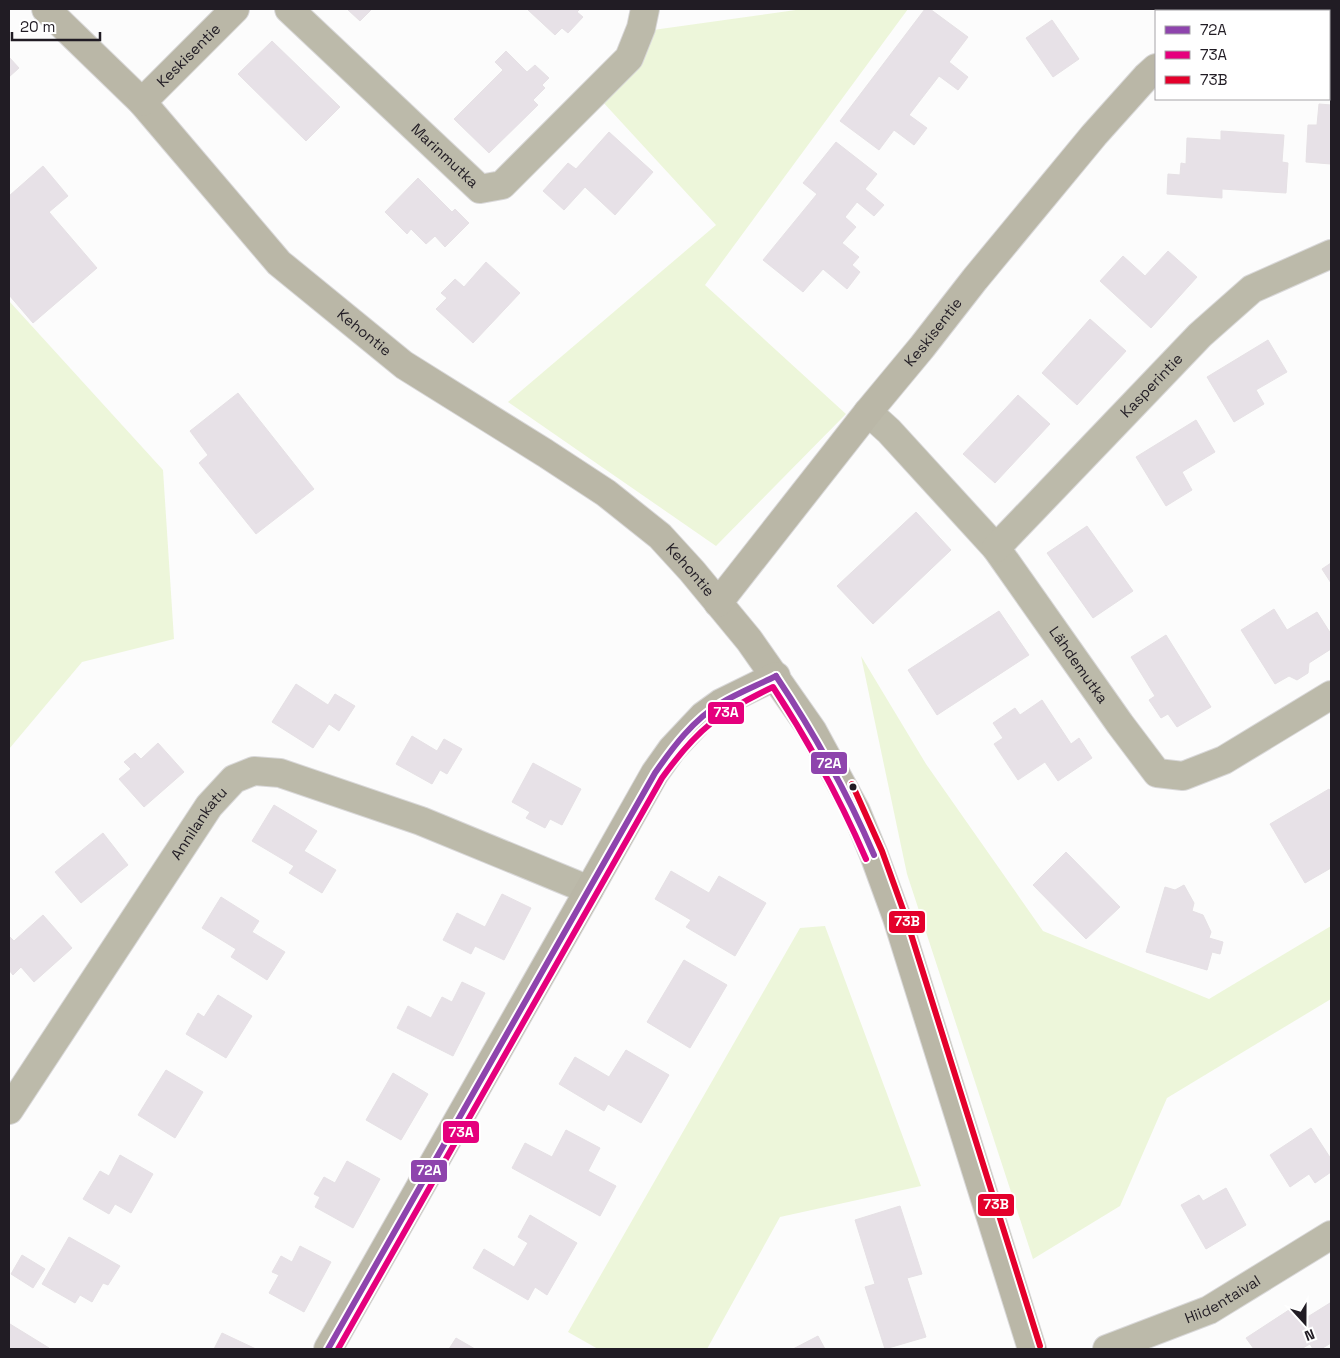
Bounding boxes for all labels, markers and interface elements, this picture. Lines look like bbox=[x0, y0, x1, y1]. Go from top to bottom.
scale bar bbox=[12, 10, 100, 42]
legend bbox=[1155, 10, 1330, 100]
text: 20 m bbox=[20, 17, 55, 36]
street label: Keskisentie bbox=[152, 19, 224, 91]
text: 72A bbox=[1200, 20, 1227, 39]
text: 73A bbox=[1200, 45, 1228, 64]
text: 73B bbox=[1200, 70, 1228, 89]
street label: Marinmutka bbox=[407, 119, 483, 192]
street label: Keskisentie bbox=[900, 293, 966, 370]
street label: Kehontie bbox=[333, 304, 396, 360]
street label: Kasperintie bbox=[1116, 349, 1187, 421]
street label: Kehontie bbox=[662, 539, 719, 600]
street label: Lähdemutka bbox=[1045, 622, 1113, 707]
line badge: 73A bbox=[707, 701, 745, 725]
text: 73A bbox=[713, 703, 739, 721]
line badge: 72A bbox=[810, 751, 848, 775]
text: 72A bbox=[817, 754, 842, 772]
unlabelled marker bbox=[848, 782, 858, 792]
street label: Annilankatu bbox=[166, 783, 231, 863]
line badge: 73B bbox=[888, 910, 926, 934]
text: 73B bbox=[894, 912, 920, 930]
line badge: 73A bbox=[442, 1120, 480, 1144]
text: 73A bbox=[448, 1123, 474, 1141]
line badge: 72A bbox=[410, 1159, 448, 1183]
text: 72A bbox=[417, 1161, 442, 1179]
line badge: 73B bbox=[977, 1193, 1015, 1217]
text: 73B bbox=[983, 1195, 1009, 1213]
street label: Hiidentaival bbox=[1182, 1271, 1264, 1327]
north arrow bbox=[1280, 1298, 1330, 1348]
text: N bbox=[1302, 1325, 1317, 1345]

